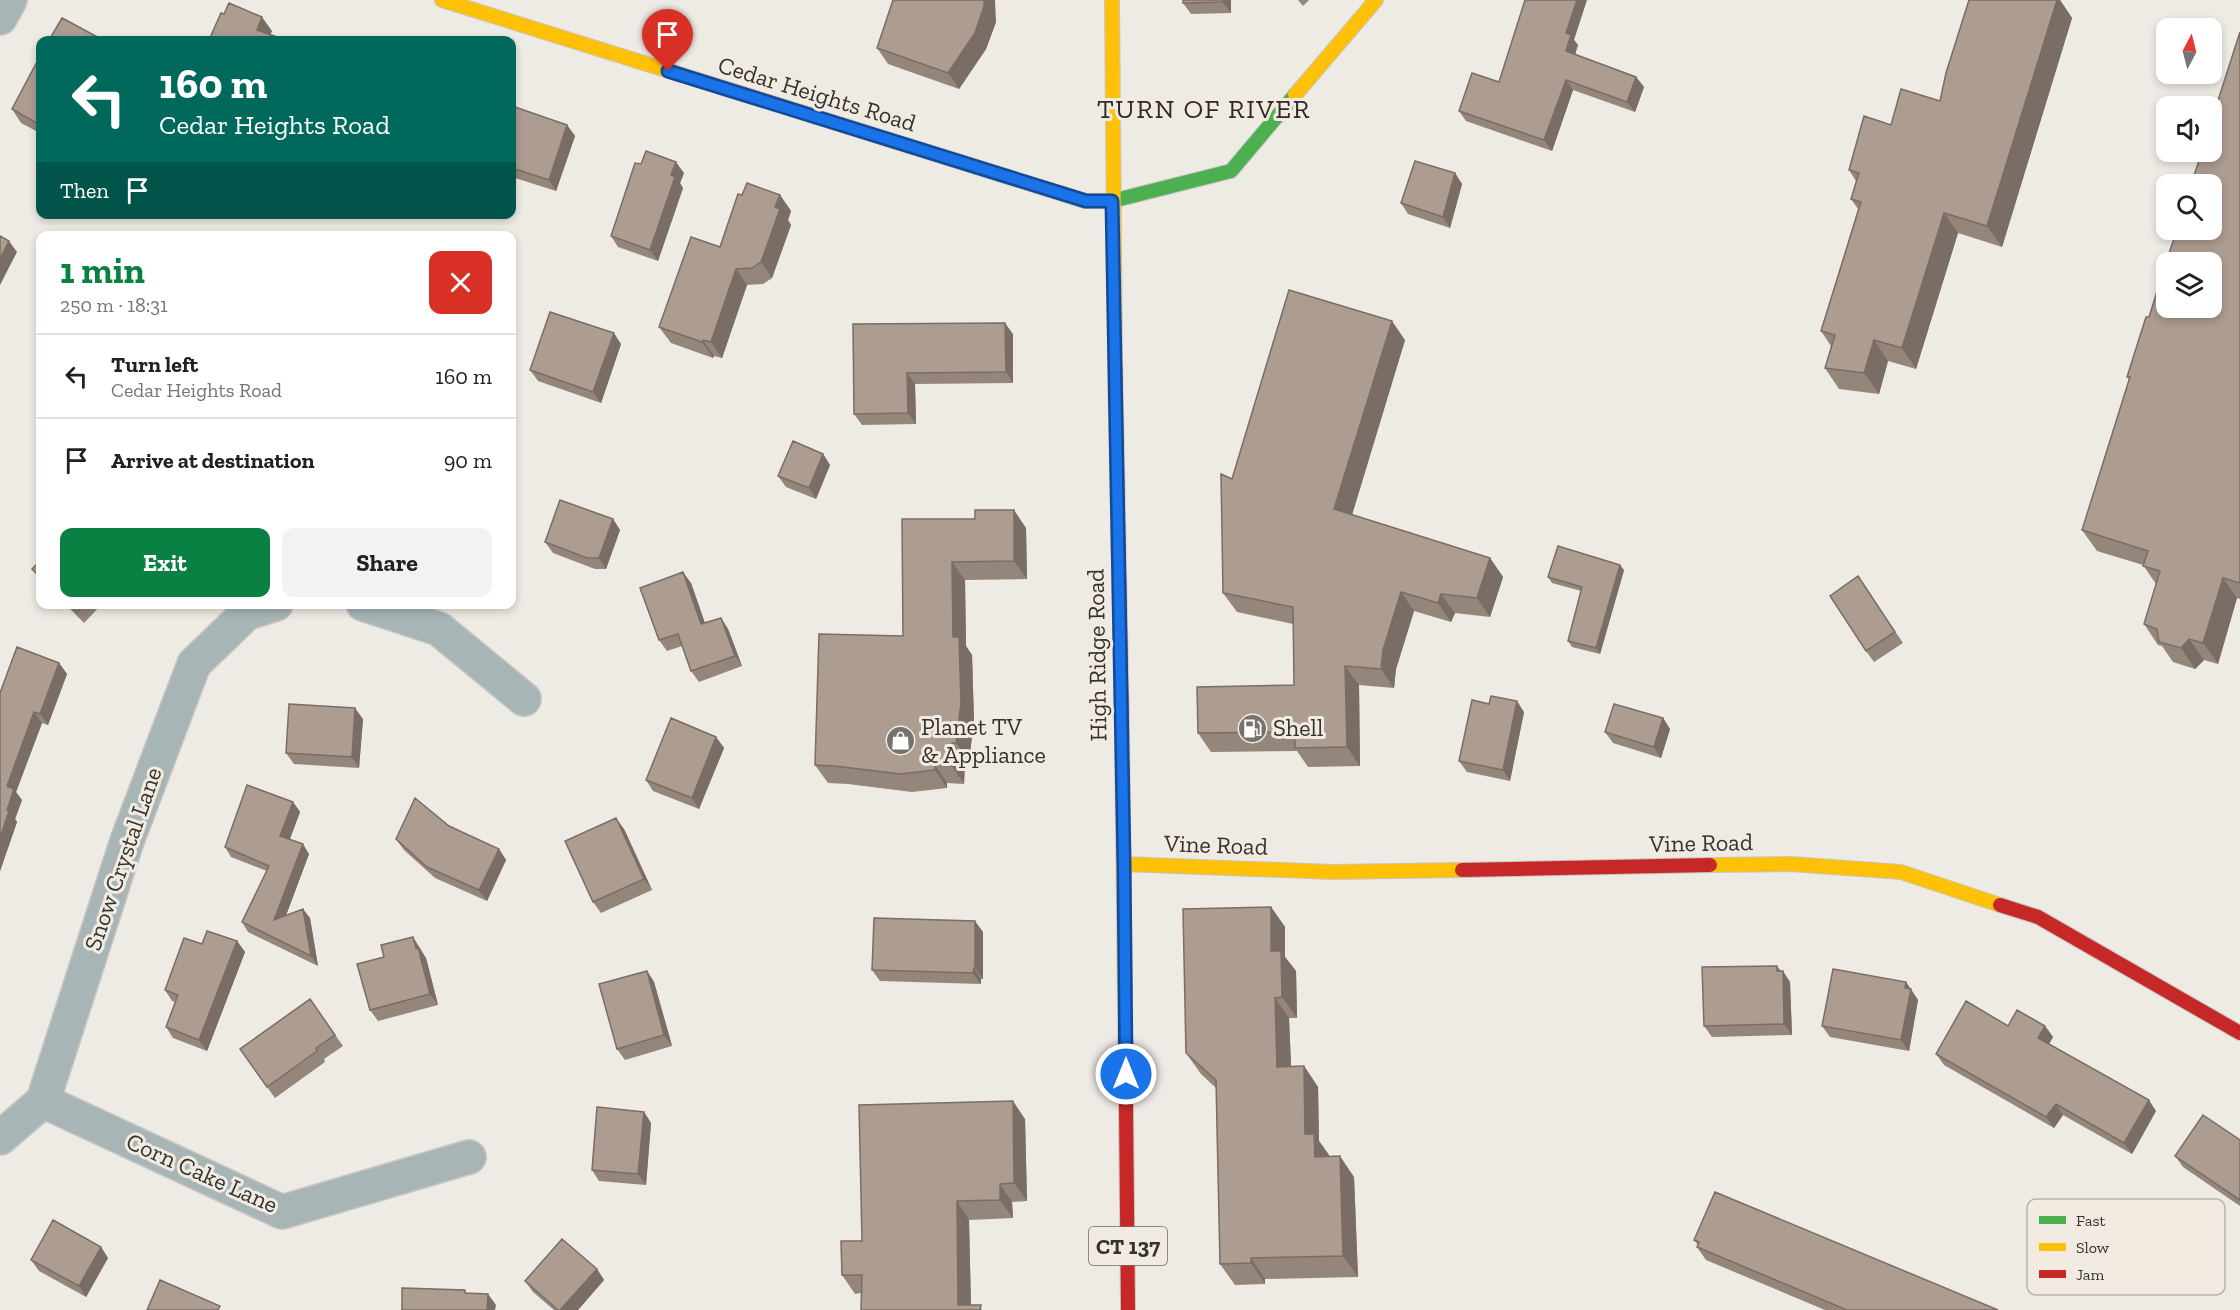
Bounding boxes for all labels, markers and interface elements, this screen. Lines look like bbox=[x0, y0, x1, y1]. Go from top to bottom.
pin bbox=[642, 9, 693, 71]
icon: arrive bbox=[651, 18, 684, 51]
north arrow bbox=[2156, 18, 2222, 84]
map controls bbox=[2156, 18, 2222, 318]
street label: Cedar Heights Road bbox=[715, 50, 920, 137]
text: 160 m bbox=[159, 58, 267, 109]
icon: left bbox=[60, 60, 138, 138]
district label: TURN OF RIVER bbox=[1097, 93, 1311, 125]
button: sound bbox=[2156, 96, 2222, 162]
text: Cedar Heights Road bbox=[159, 109, 390, 141]
icon: arrive bbox=[121, 174, 154, 207]
button: search bbox=[2156, 174, 2222, 240]
text: Then bbox=[60, 177, 109, 204]
text: 1 min bbox=[60, 249, 145, 292]
button: close bbox=[429, 251, 492, 314]
button: layers bbox=[2156, 252, 2222, 318]
text: 250 m · 18:31 bbox=[60, 293, 168, 317]
text: Turn left bbox=[111, 351, 198, 378]
icon: left bbox=[60, 360, 93, 393]
text: 160 m bbox=[435, 363, 492, 390]
text: Cedar Heights Road bbox=[111, 378, 282, 402]
icon: arrive bbox=[60, 444, 93, 477]
text: Arrive at destination bbox=[111, 447, 314, 474]
text: 90 m bbox=[444, 447, 492, 474]
button: Exit bbox=[60, 528, 270, 597]
button: Share bbox=[282, 528, 492, 597]
street label: High Ridge Road bbox=[1080, 568, 1113, 742]
place label: Planet TV & Appliance bbox=[921, 712, 1046, 769]
fuel station icon: Shell bbox=[1236, 712, 1268, 744]
place label: Shell bbox=[1273, 713, 1323, 742]
shop icon: Planet TV & Appliance bbox=[884, 725, 916, 757]
street label: Snow Crystal Lane bbox=[78, 763, 167, 954]
street label: Vine Road bbox=[1648, 827, 1753, 858]
street label: Vine Road bbox=[1163, 828, 1268, 861]
position arrow bbox=[1094, 1042, 1158, 1106]
street label: Corn Cake Lane bbox=[122, 1126, 282, 1219]
legend bbox=[2027, 1199, 2225, 1295]
text: Fast bbox=[2076, 1211, 2105, 1230]
road number: CT 137 bbox=[1089, 1227, 1167, 1265]
text: Slow bbox=[2076, 1238, 2110, 1257]
text: Jam bbox=[2076, 1265, 2105, 1284]

